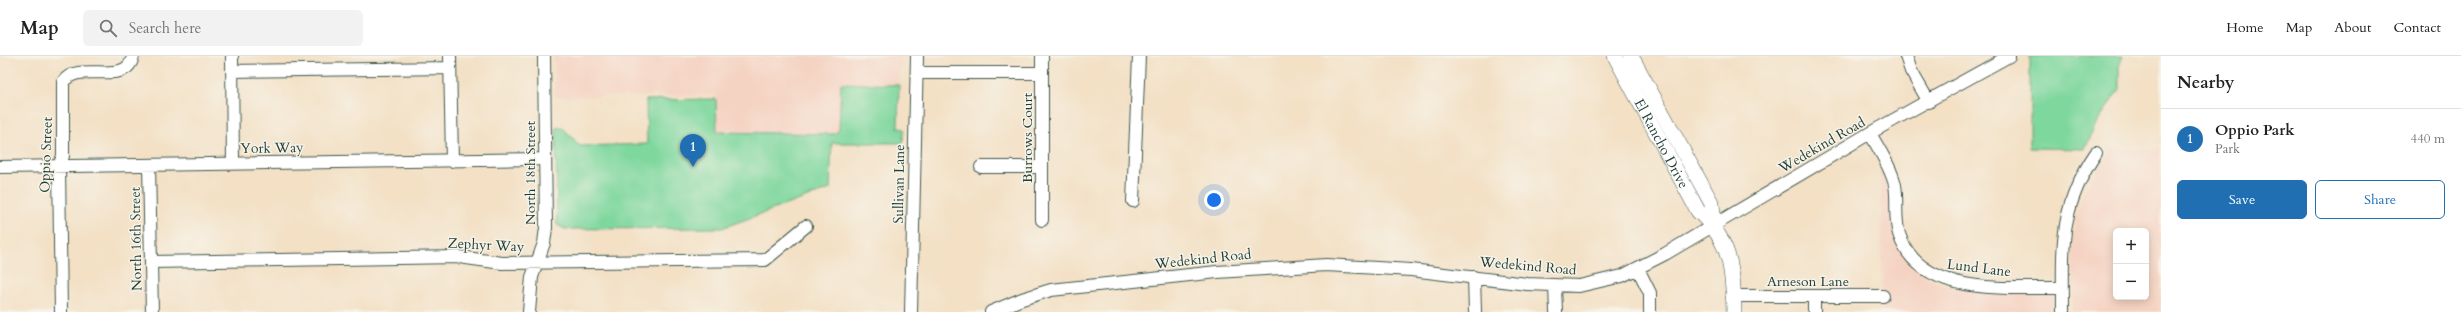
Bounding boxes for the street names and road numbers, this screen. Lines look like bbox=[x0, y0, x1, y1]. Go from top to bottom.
street label: Burrows Court bbox=[1018, 92, 1037, 183]
street label: El Rancho Drive bbox=[1630, 95, 1693, 191]
street label: Wedekind Road bbox=[1774, 112, 1869, 178]
street label: Oppio Street bbox=[35, 116, 57, 193]
street label: North 18th Street bbox=[521, 120, 540, 225]
street label: York Way bbox=[240, 138, 304, 158]
street label: Sullivan Lane bbox=[889, 144, 909, 224]
street label: North 16th Street bbox=[126, 186, 146, 291]
street label: Zephyr Way bbox=[447, 234, 525, 257]
street label: Wedekind Road bbox=[1153, 244, 1253, 274]
street label: Wedekind Road bbox=[1478, 252, 1578, 280]
street label: Lund Lane bbox=[1946, 255, 2012, 281]
street label: Arneson Lane bbox=[1767, 272, 1849, 291]

